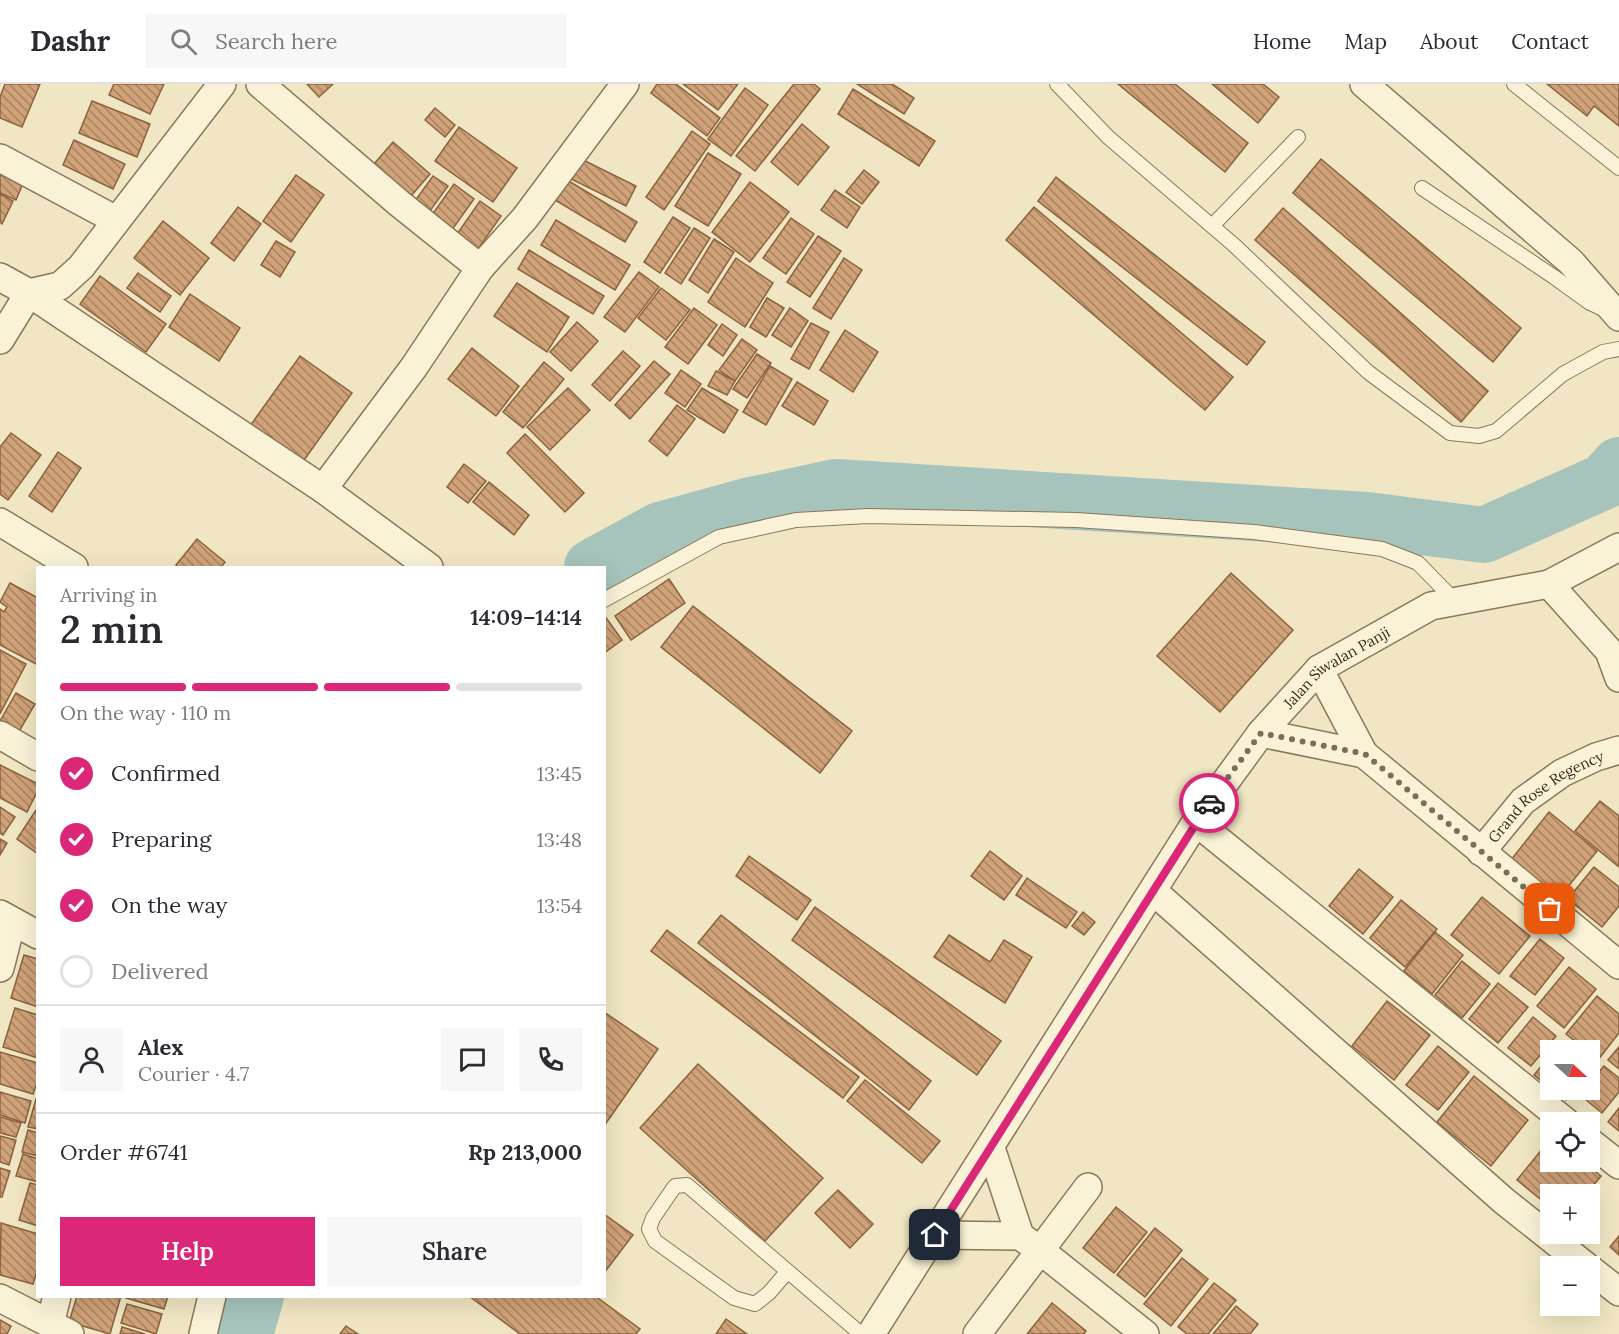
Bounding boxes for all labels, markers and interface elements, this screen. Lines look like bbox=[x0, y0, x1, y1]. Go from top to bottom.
search box bbox=[146, 14, 566, 68]
text: Dashr bbox=[30, 23, 110, 59]
icon: search bbox=[167, 25, 200, 58]
text: Search here bbox=[215, 27, 337, 55]
text: Home bbox=[1253, 28, 1311, 55]
text: Map bbox=[1344, 28, 1387, 55]
text: About bbox=[1420, 28, 1478, 55]
text: Contact bbox=[1511, 28, 1589, 55]
text: Arriving in bbox=[60, 582, 157, 607]
text: 14:09–14:14 bbox=[470, 603, 582, 631]
text: 2 min bbox=[60, 604, 163, 654]
street label: Jalan Siwalan Panji bbox=[1278, 622, 1393, 713]
text: On the way · 110 m bbox=[60, 700, 231, 725]
street label: Grand Rose Regency bbox=[1483, 746, 1606, 846]
icon: check bbox=[60, 757, 93, 790]
text: Confirmed bbox=[111, 759, 220, 787]
text: 13:45 bbox=[537, 761, 582, 786]
courier bbox=[1179, 773, 1239, 833]
icon: car bbox=[1193, 787, 1226, 820]
icon: check bbox=[60, 823, 93, 856]
text: Preparing bbox=[111, 825, 211, 853]
text: 13:48 bbox=[537, 827, 582, 852]
pin bbox=[1524, 883, 1575, 934]
icon: check bbox=[60, 889, 93, 922]
text: On the way bbox=[111, 891, 227, 919]
icon: bag bbox=[1533, 892, 1566, 925]
text: 13:54 bbox=[537, 893, 582, 918]
text: Delivered bbox=[111, 957, 209, 985]
button: person bbox=[60, 1028, 123, 1091]
button: chat bbox=[441, 1028, 504, 1091]
button: phone bbox=[519, 1028, 582, 1091]
text: Alex bbox=[138, 1033, 183, 1061]
north arrow bbox=[1540, 1040, 1600, 1100]
map controls bbox=[1540, 1040, 1600, 1316]
text: Courier · 4.7 bbox=[138, 1061, 249, 1086]
button: locate bbox=[1540, 1112, 1600, 1172]
text: Order #6741 bbox=[60, 1138, 188, 1166]
text: Rp 213,000 bbox=[468, 1138, 582, 1166]
button: + bbox=[1540, 1184, 1600, 1244]
pin bbox=[909, 1209, 960, 1260]
button: Help bbox=[60, 1217, 315, 1286]
button: Share bbox=[327, 1217, 582, 1286]
icon: home bbox=[918, 1218, 951, 1251]
button: − bbox=[1540, 1256, 1600, 1316]

